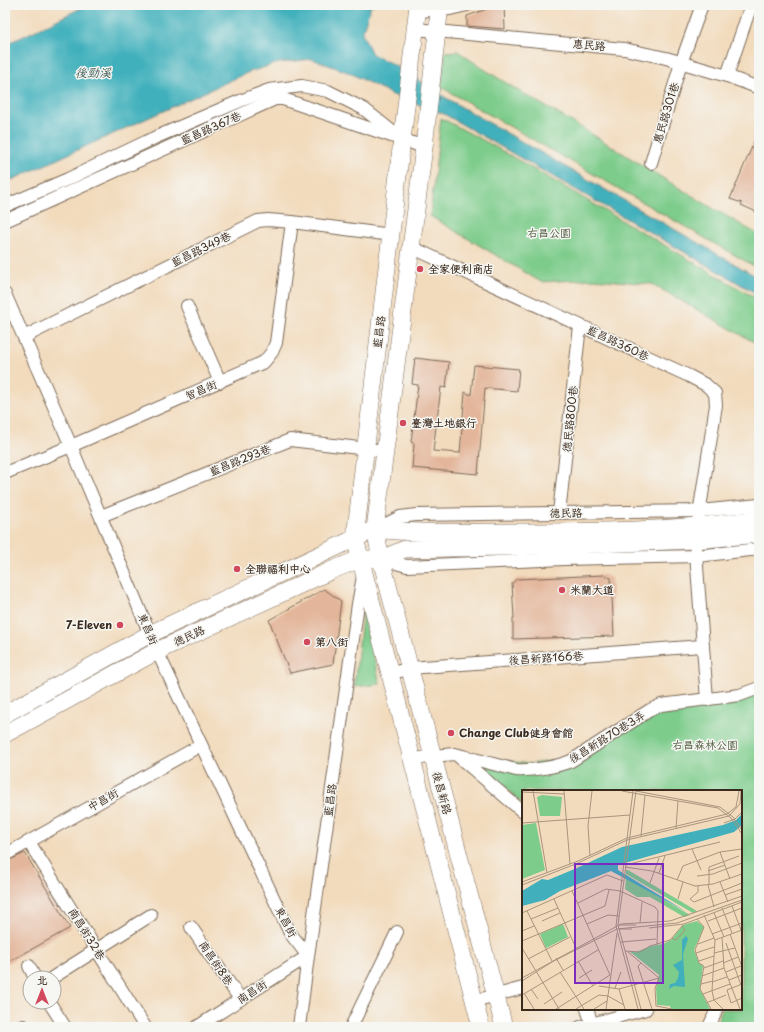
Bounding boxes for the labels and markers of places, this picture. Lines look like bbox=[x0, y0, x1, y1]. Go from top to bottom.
place label: 全家便利商店 bbox=[428, 260, 494, 277]
marker: 全家便利商店 bbox=[415, 264, 425, 274]
place label: 臺灣土地銀行 bbox=[411, 414, 477, 431]
marker: 臺灣土地銀行 bbox=[398, 418, 408, 428]
place label: 全聯福利中心 bbox=[245, 560, 311, 577]
marker: 全聯福利中心 bbox=[232, 564, 242, 574]
place label: 米蘭大道 bbox=[570, 581, 614, 598]
marker: 米蘭大道 bbox=[557, 585, 567, 595]
place label: 7-Eleven bbox=[66, 616, 112, 633]
marker: 7-Eleven bbox=[115, 620, 125, 630]
place label: 第八街 bbox=[315, 633, 349, 650]
marker: 第八街 bbox=[302, 637, 312, 647]
place label: Change Club健身會館 bbox=[459, 724, 573, 741]
marker: Change Club健身會館 bbox=[446, 728, 456, 738]

